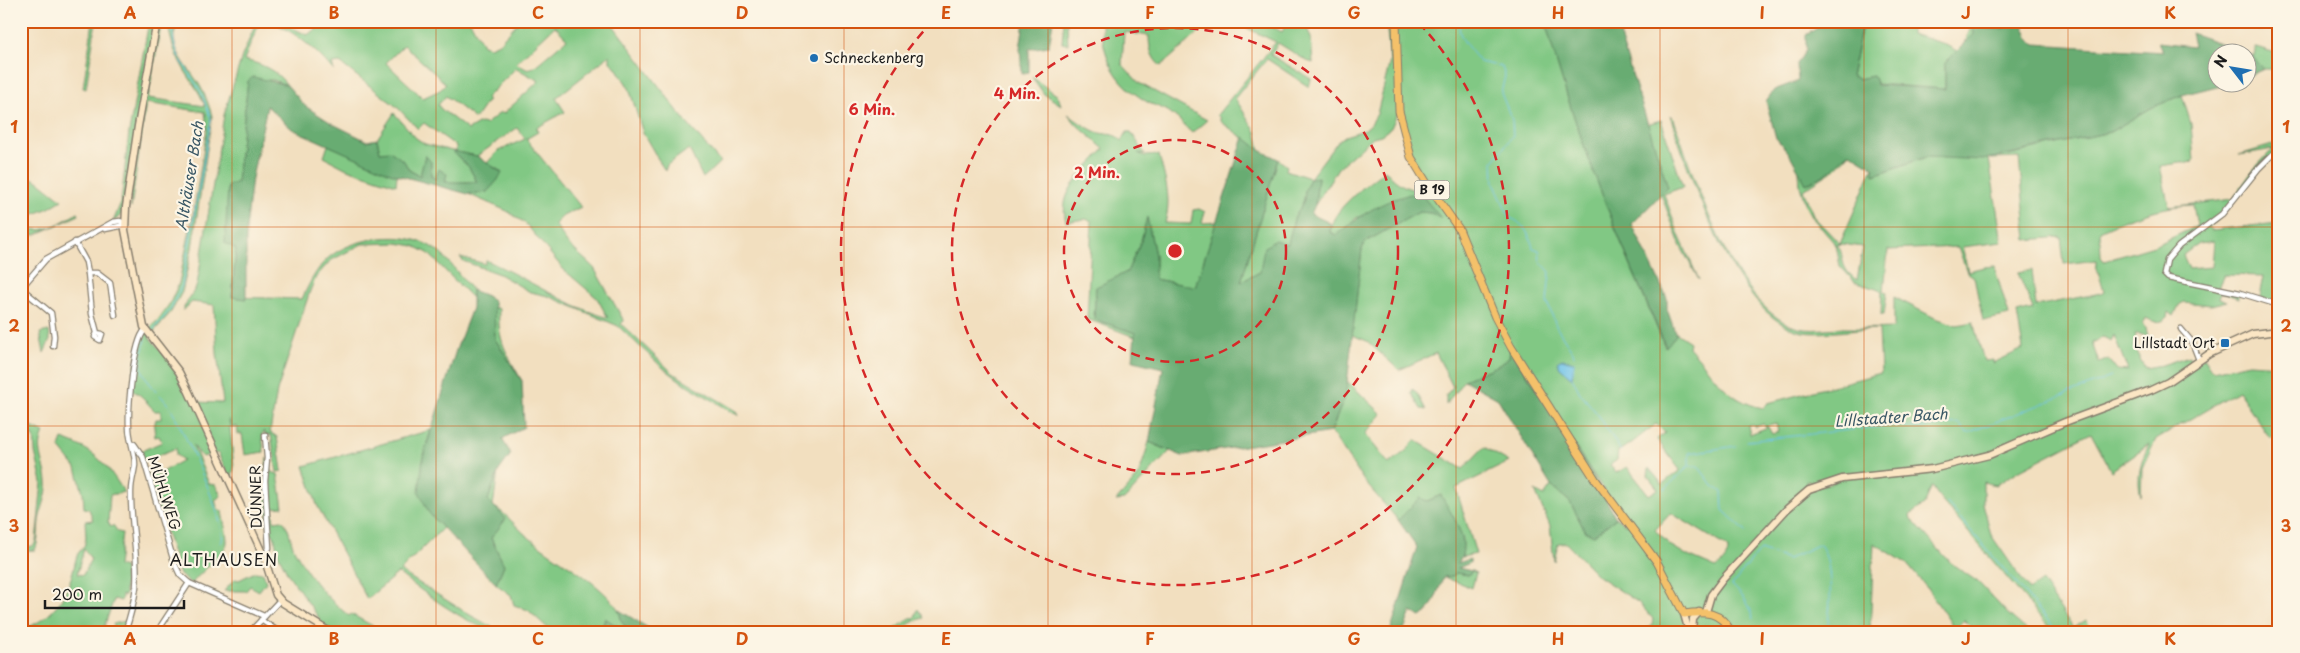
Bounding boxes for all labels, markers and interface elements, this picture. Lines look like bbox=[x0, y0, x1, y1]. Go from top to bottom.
text: A bbox=[124, 0, 137, 24]
text: B bbox=[329, 0, 340, 24]
text: C bbox=[532, 0, 544, 24]
text: D bbox=[736, 0, 748, 24]
text: E bbox=[941, 0, 951, 24]
text: F bbox=[1145, 0, 1155, 24]
text: G bbox=[1347, 0, 1361, 24]
text: H bbox=[1552, 0, 1564, 24]
text: I bbox=[1759, 0, 1765, 24]
text: J bbox=[1961, 0, 1971, 24]
text: K bbox=[2164, 0, 2176, 24]
north arrow bbox=[2208, 42, 2258, 92]
place label: Schneckenberg bbox=[824, 47, 924, 68]
text: N bbox=[2209, 51, 2232, 71]
marker: Schneckenberg bbox=[808, 52, 820, 64]
text: 4 Min. bbox=[994, 81, 1040, 104]
text: 6 Min. bbox=[849, 97, 895, 120]
text: 1 bbox=[10, 114, 18, 138]
text: 1 bbox=[2282, 114, 2290, 138]
water label: Althäuser Bach bbox=[169, 119, 209, 232]
text: 2 Min. bbox=[1074, 160, 1120, 183]
road number: B 19 bbox=[1414, 180, 1450, 200]
centre of rings bbox=[1166, 242, 1184, 260]
text: 2 bbox=[8, 313, 20, 337]
text: 2 bbox=[2280, 313, 2292, 337]
place label: Lillstadt Ort bbox=[2134, 332, 2215, 353]
marker: Lillstadt Ort bbox=[2219, 337, 2231, 349]
water label: Lillstadter Bach bbox=[1834, 401, 1948, 432]
street label: MÜHLWEG bbox=[143, 453, 186, 533]
street label: DÜNNER bbox=[244, 465, 267, 529]
text: 3 bbox=[9, 513, 19, 537]
text: 3 bbox=[2281, 513, 2291, 537]
district label: ALTHAUSEN bbox=[170, 547, 278, 571]
scale bar bbox=[45, 578, 184, 610]
text: 200 m bbox=[52, 582, 102, 605]
text: A bbox=[124, 626, 137, 650]
text: B bbox=[329, 626, 340, 650]
text: C bbox=[532, 626, 544, 650]
text: D bbox=[736, 626, 748, 650]
text: E bbox=[941, 626, 951, 650]
text: F bbox=[1145, 626, 1155, 650]
text: G bbox=[1347, 626, 1361, 650]
text: H bbox=[1552, 626, 1564, 650]
text: I bbox=[1759, 626, 1765, 650]
text: J bbox=[1961, 626, 1971, 650]
text: K bbox=[2164, 626, 2176, 650]

